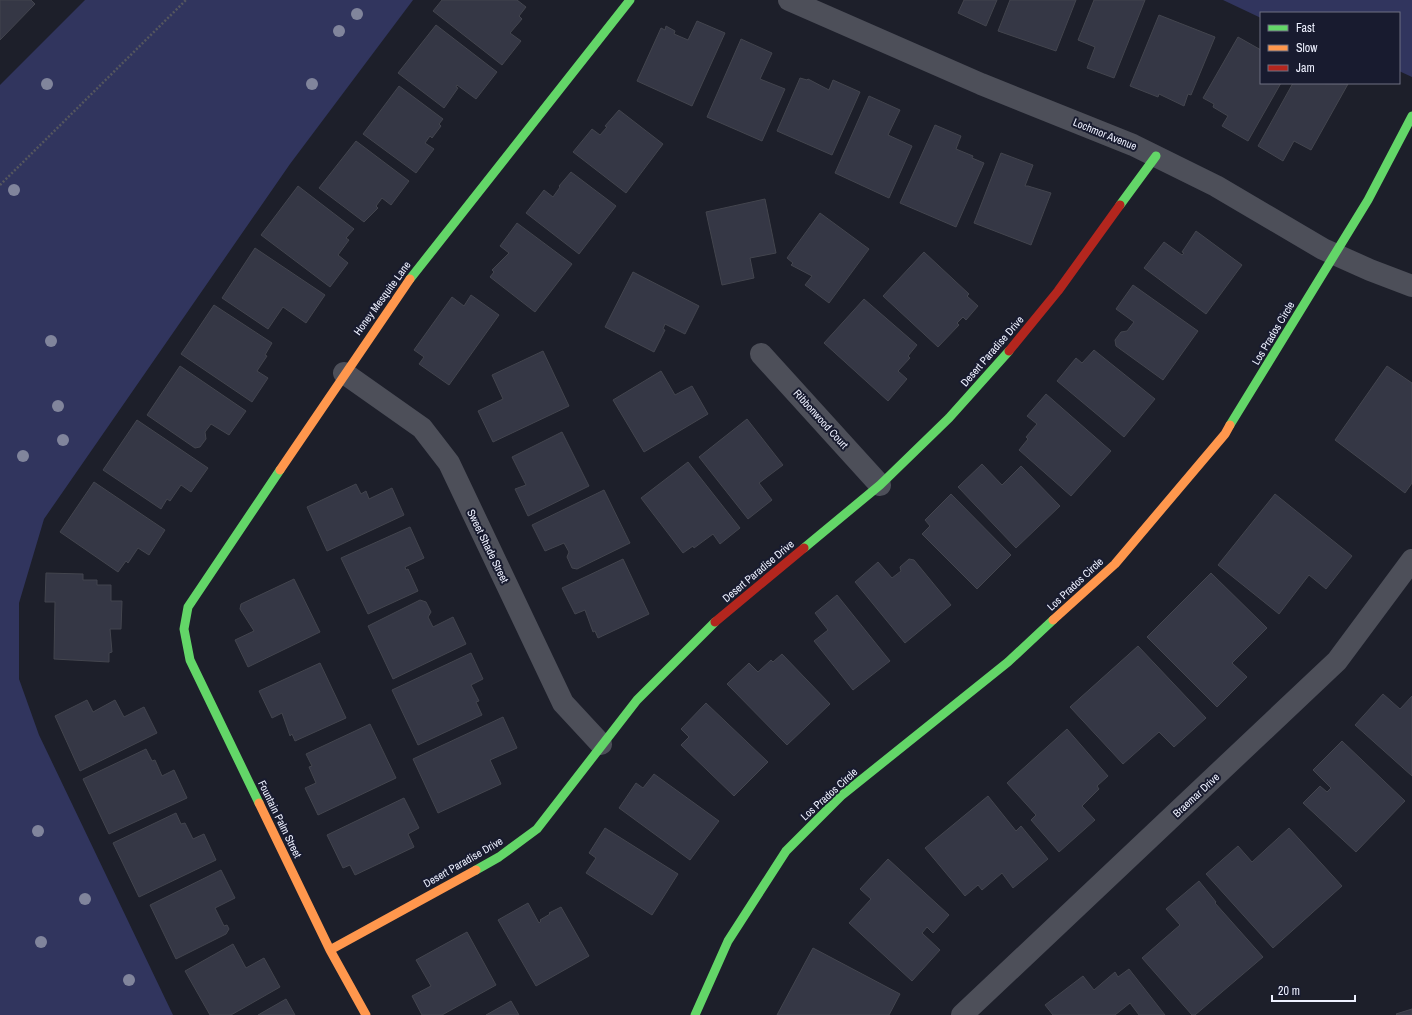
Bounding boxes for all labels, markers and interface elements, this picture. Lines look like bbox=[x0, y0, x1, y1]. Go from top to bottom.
legend bbox=[1260, 12, 1400, 84]
text: Fast bbox=[1296, 20, 1315, 36]
text: Slow bbox=[1296, 40, 1318, 56]
text: Jam bbox=[1296, 60, 1315, 76]
street label: Lochmor Avenue bbox=[1071, 115, 1139, 153]
street label: Honey Mesquite Lane bbox=[350, 258, 414, 338]
street label: Los Prados Circle bbox=[1249, 299, 1297, 367]
street label: Desert Paradise Drive bbox=[957, 313, 1027, 389]
street label: Ribbonwood Court bbox=[791, 386, 852, 452]
street label: Sweet Shade Street bbox=[464, 507, 512, 586]
street label: Desert Paradise Drive bbox=[719, 537, 797, 605]
street label: Los Prados Circle bbox=[1044, 554, 1106, 614]
street label: Los Prados Circle bbox=[798, 765, 860, 823]
street label: Braemar Drive bbox=[1170, 770, 1222, 820]
street label: Fountain Palm Street bbox=[255, 778, 305, 861]
street label: Desert Paradise Drive bbox=[421, 834, 505, 890]
scale bar bbox=[1272, 977, 1355, 1003]
text: 20 m bbox=[1278, 983, 1300, 999]

